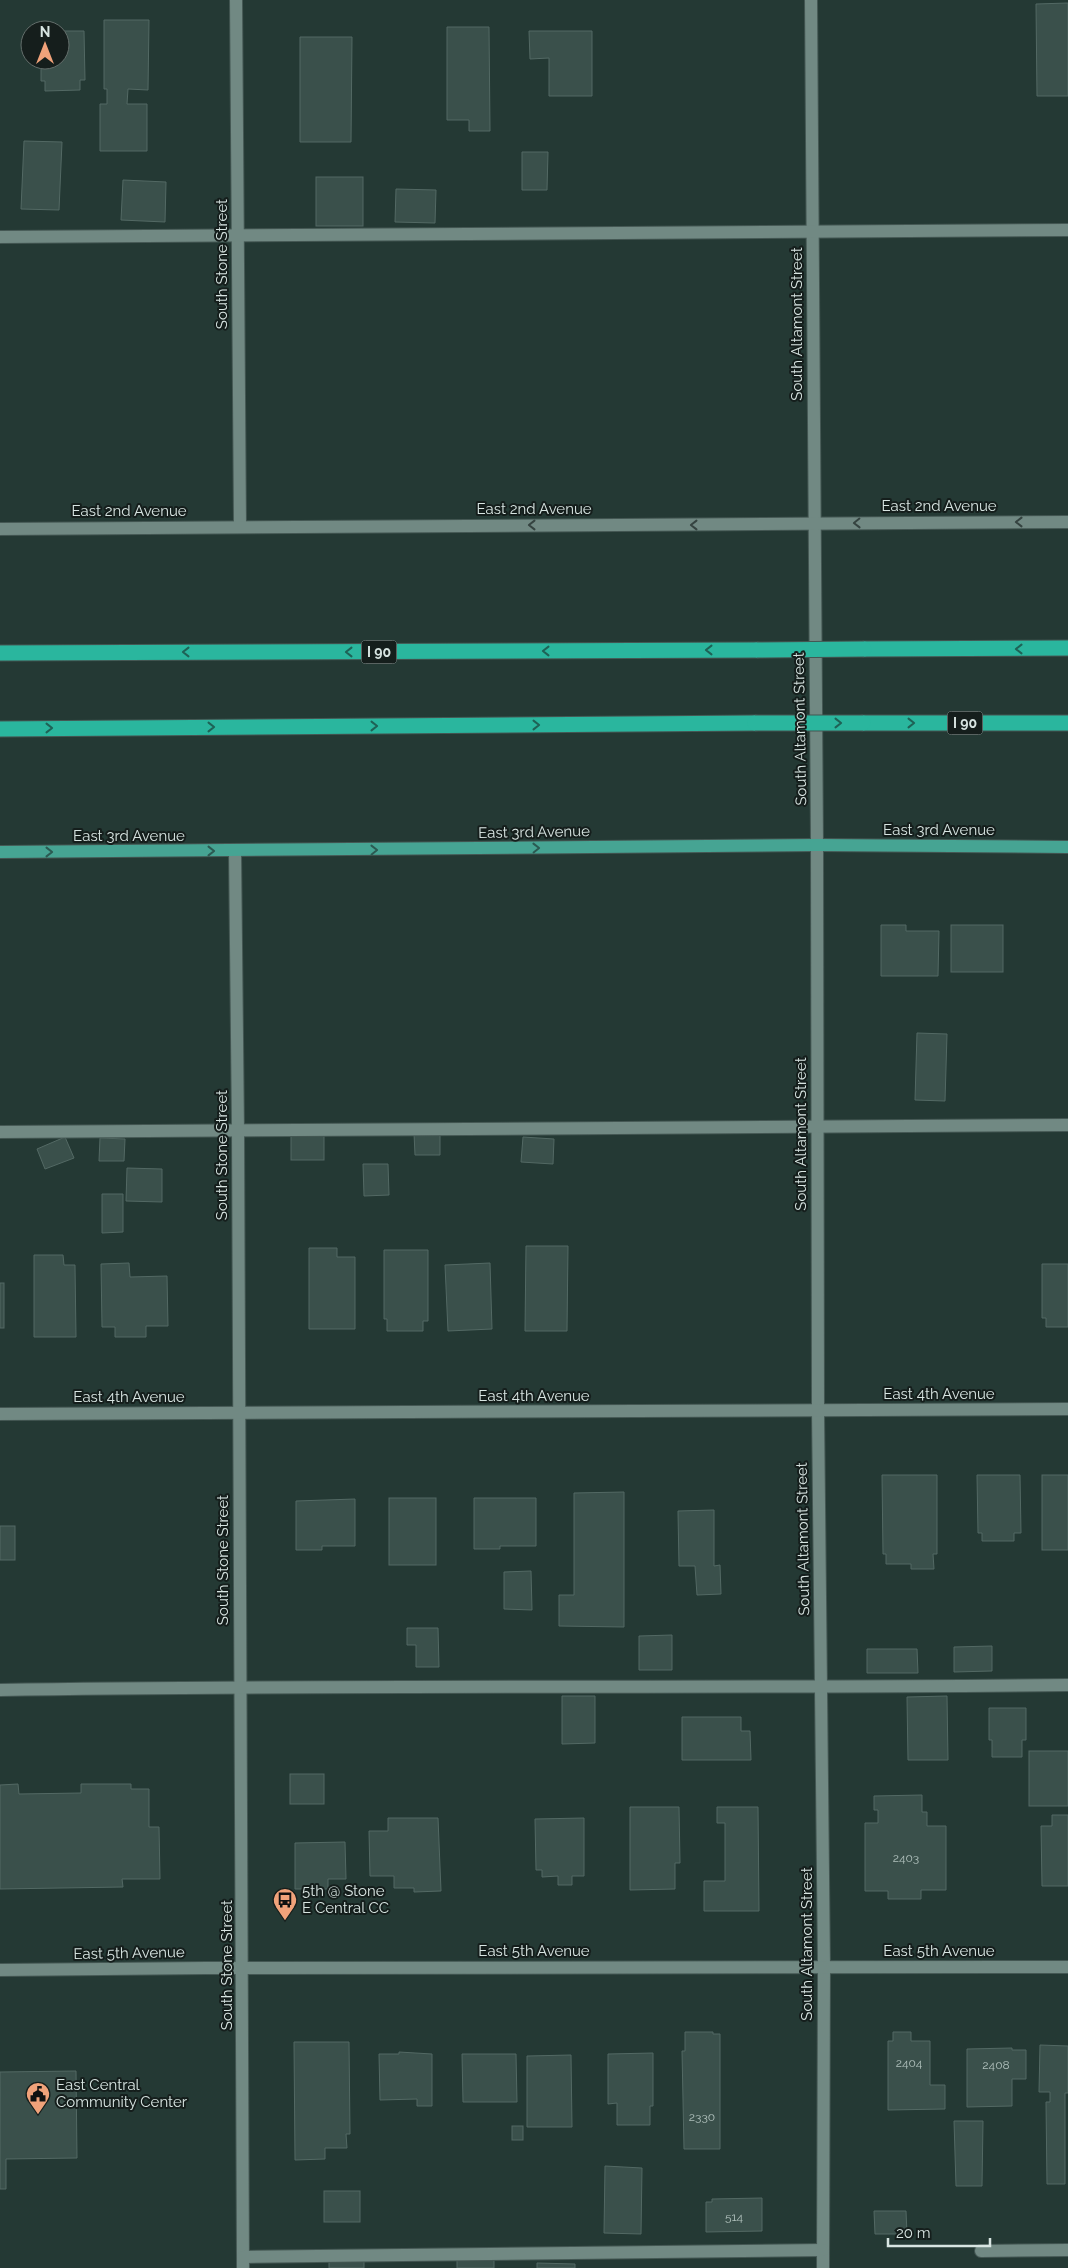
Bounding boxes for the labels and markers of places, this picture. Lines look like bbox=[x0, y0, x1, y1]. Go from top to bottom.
place label: 5th @ Stone E Central CC bbox=[302, 1882, 389, 1917]
bus stop icon: 5th @ Stone E Central CC bbox=[272, 1887, 298, 1921]
place label: East Central Community Center bbox=[56, 2076, 188, 2111]
public building icon: East Central Community Center bbox=[25, 2081, 51, 2115]

